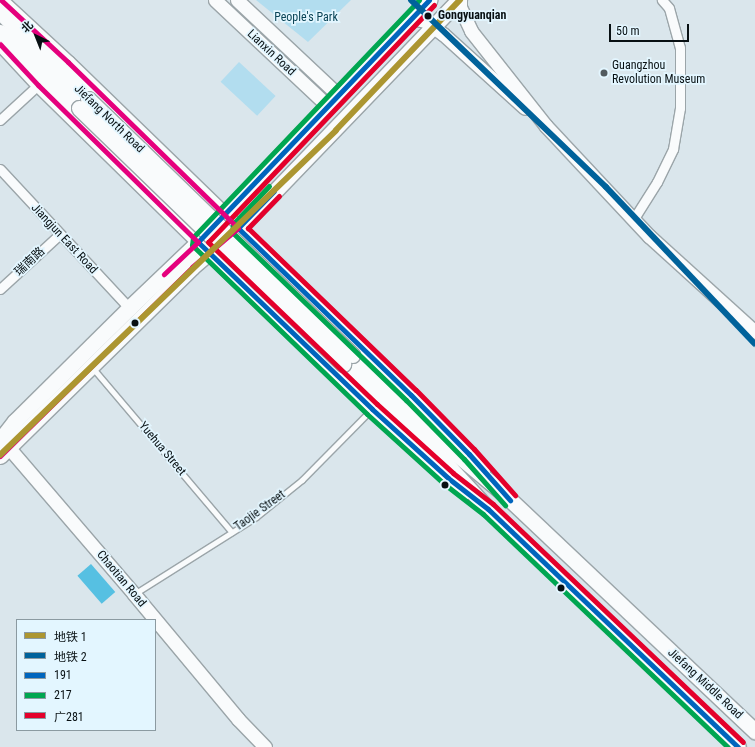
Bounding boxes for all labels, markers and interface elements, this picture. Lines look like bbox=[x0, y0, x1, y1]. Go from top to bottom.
marker: Gongyuanqian bbox=[421, 9, 435, 23]
place label: Gongyuanqian bbox=[438, 9, 506, 23]
park label: People's Park bbox=[274, 11, 338, 25]
north arrow bbox=[16, 16, 56, 56]
scale bar bbox=[611, 16, 691, 42]
text: 北 bbox=[19, 18, 36, 35]
text: 50 m bbox=[616, 24, 640, 38]
street label: Lianxin Road bbox=[244, 27, 298, 79]
place label: Guangzhou Revolution Museum bbox=[612, 59, 705, 87]
marker: Guangzhou Revolution Museum bbox=[599, 68, 609, 78]
street label: Jiefang North Road bbox=[71, 82, 147, 156]
street label: Jiangjun East Road bbox=[28, 201, 100, 277]
street label: 瑞南路 bbox=[12, 244, 48, 280]
unlabelled marker bbox=[130, 318, 140, 328]
street label: Yuehua Street bbox=[135, 419, 189, 479]
unlabelled marker bbox=[440, 480, 450, 490]
street label: Taojie Street bbox=[232, 488, 288, 534]
street label: Chaotian Road bbox=[93, 548, 149, 610]
unlabelled marker bbox=[556, 583, 566, 593]
legend bbox=[16, 619, 156, 731]
text: 地铁 1 bbox=[54, 630, 87, 644]
street label: Jiefang Middle Road bbox=[665, 646, 745, 722]
text: 地铁 2 bbox=[54, 650, 87, 664]
text: 191 bbox=[54, 668, 72, 682]
text: 217 bbox=[54, 688, 72, 702]
text: 广281 bbox=[54, 710, 84, 724]

